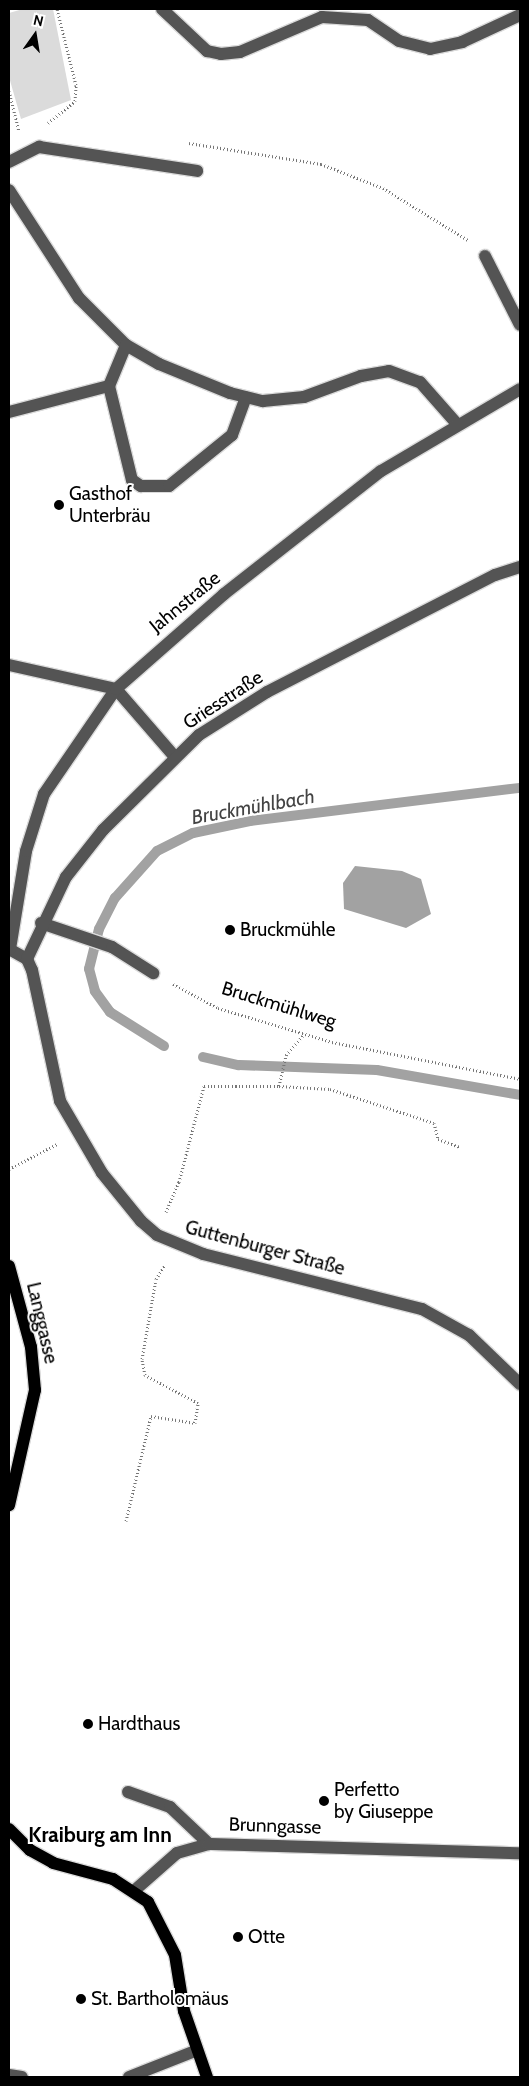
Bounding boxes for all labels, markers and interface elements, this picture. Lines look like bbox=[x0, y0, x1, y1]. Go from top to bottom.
north arrow bbox=[10, 10, 60, 60]
text: N bbox=[32, 11, 45, 30]
place label: Gasthof Unterbräu bbox=[69, 483, 150, 527]
marker: Gasthof Unterbräu bbox=[53, 499, 65, 511]
street label: Jahnstraße bbox=[145, 567, 225, 637]
street label: Griesstraße bbox=[179, 666, 267, 734]
water label: Bruckmühlbach bbox=[190, 784, 316, 830]
place label: Bruckmühle bbox=[240, 919, 335, 941]
marker: Bruckmühle bbox=[224, 924, 236, 936]
street label: Bruckmühlweg bbox=[219, 977, 339, 1033]
street label: Guttenburger Straße bbox=[183, 1216, 347, 1280]
street label: Langgasse bbox=[22, 1280, 62, 1366]
place label: Hardthaus bbox=[98, 1713, 180, 1735]
marker: Hardthaus bbox=[82, 1718, 94, 1730]
place label: Perfetto by Giuseppe bbox=[334, 1779, 433, 1823]
marker: Perfetto by Giuseppe bbox=[318, 1795, 330, 1807]
street label: Brunngasse bbox=[228, 1813, 322, 1839]
district label: Kraiburg am Inn bbox=[28, 1822, 172, 1848]
place label: Otte bbox=[248, 1926, 285, 1948]
marker: Otte bbox=[232, 1931, 244, 1943]
place label: St. Bartholomäus bbox=[91, 1988, 229, 2010]
marker: St. Bartholomäus bbox=[75, 1993, 87, 2005]

